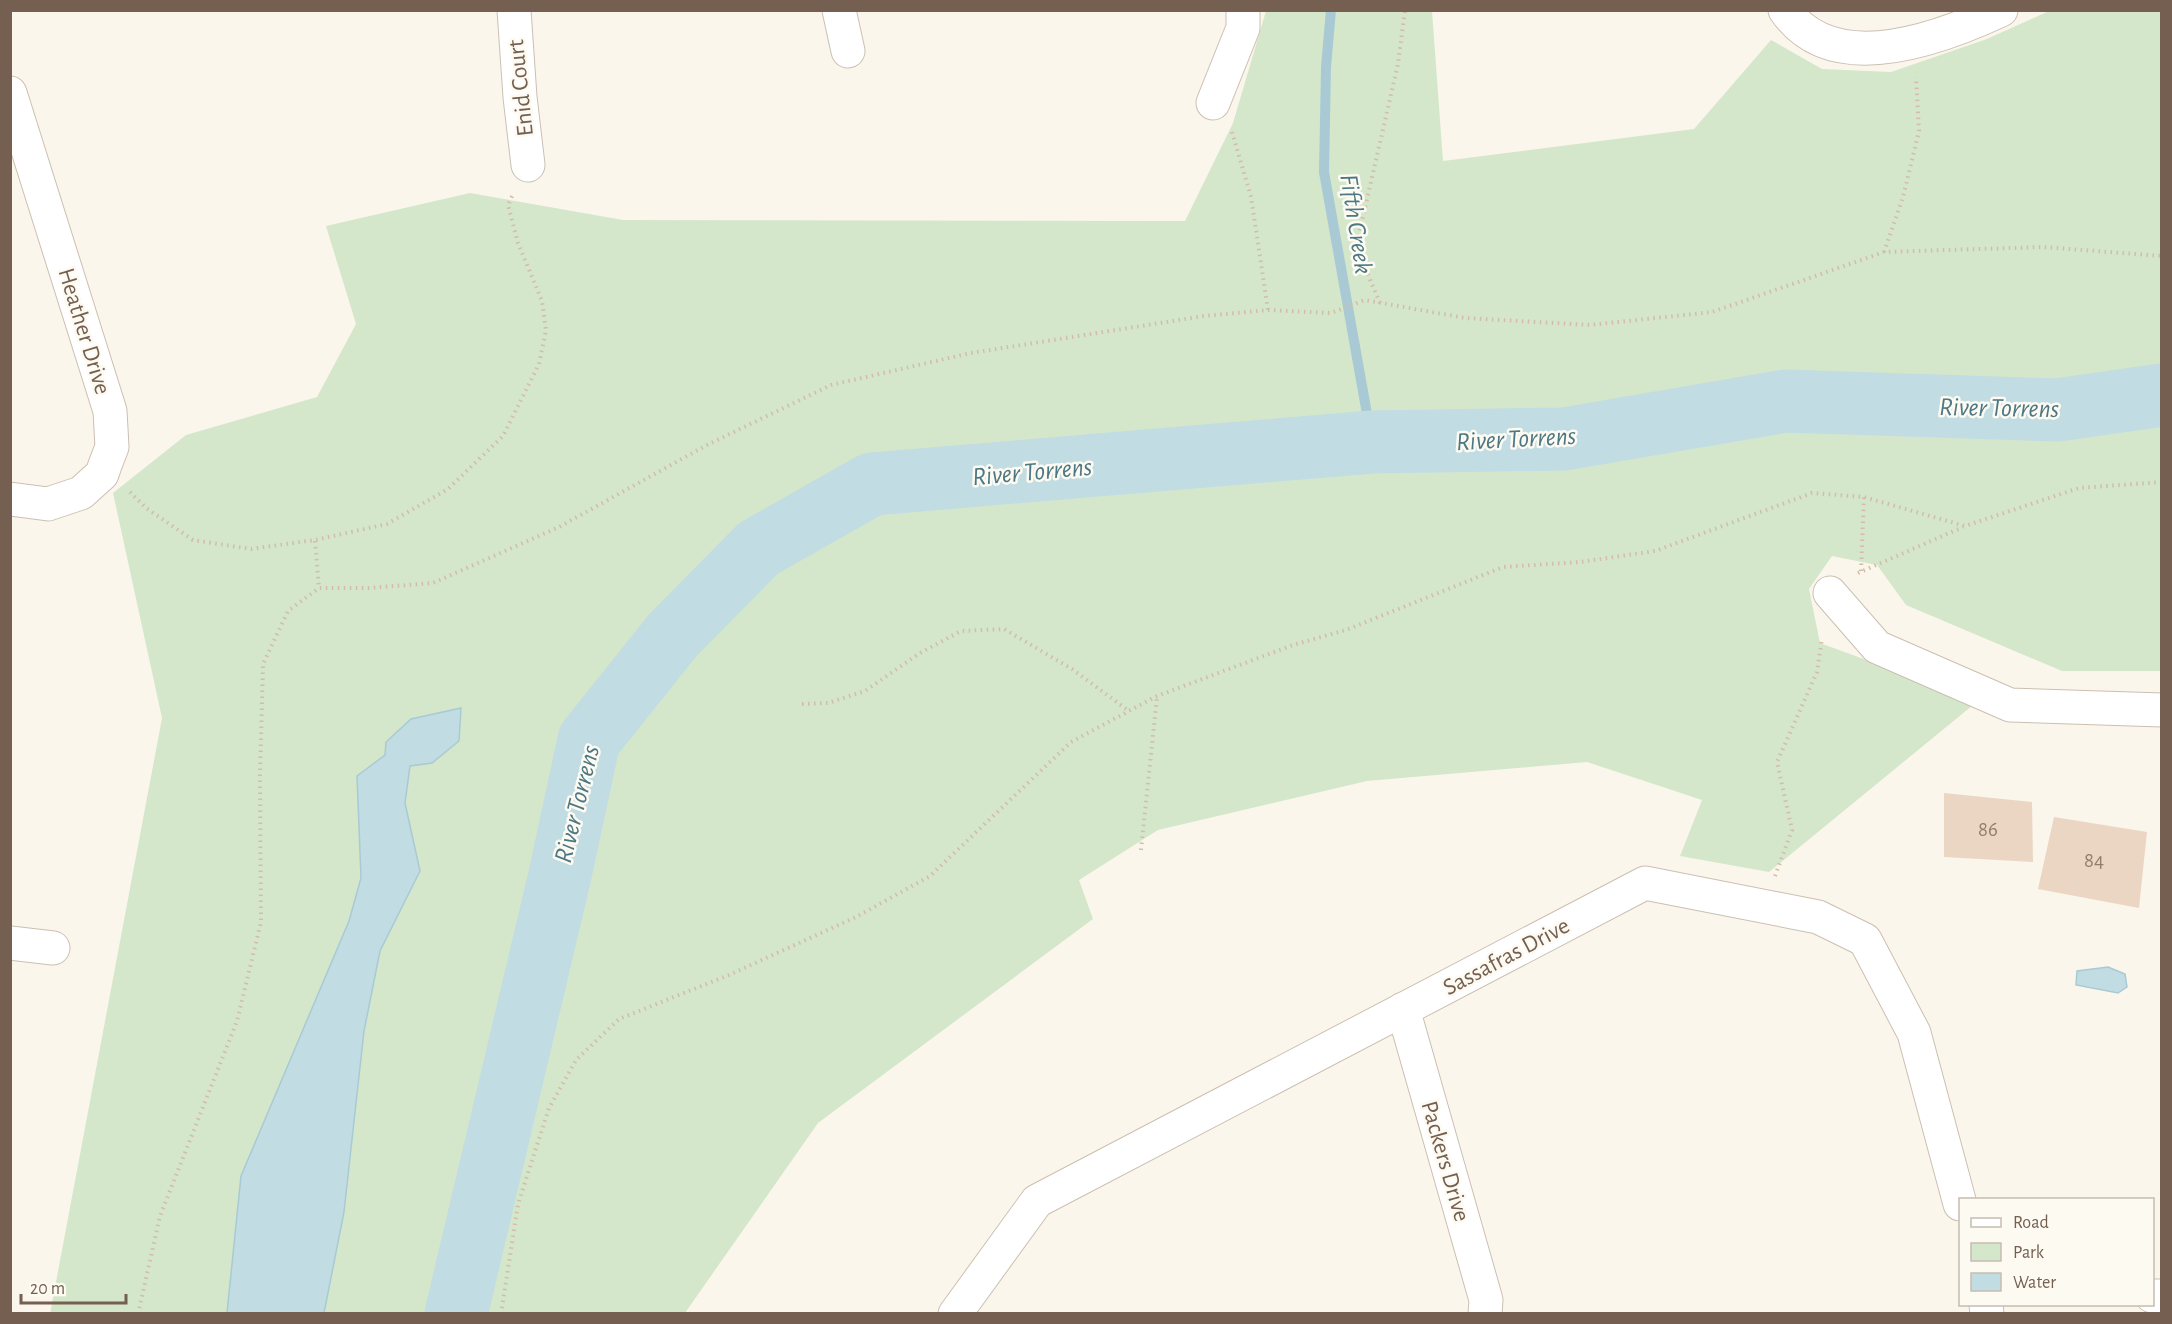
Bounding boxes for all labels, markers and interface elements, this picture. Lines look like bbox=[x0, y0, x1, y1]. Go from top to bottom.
street label: Enid Court bbox=[504, 38, 538, 137]
water label: Fifth Creek bbox=[1335, 172, 1377, 276]
street label: Heather Drive bbox=[53, 265, 115, 397]
water label: River Torrens bbox=[1939, 394, 2059, 422]
water label: River Torrens bbox=[1455, 423, 1577, 455]
water label: River Torrens bbox=[971, 454, 1093, 490]
water label: River Torrens bbox=[550, 743, 604, 866]
house number: 86 bbox=[1978, 819, 1998, 840]
house number: 84 bbox=[2084, 850, 2104, 871]
street label: Sassafras Drive bbox=[1439, 914, 1574, 1000]
street label: Packers Drive bbox=[1416, 1098, 1474, 1224]
legend bbox=[1959, 1198, 2154, 1306]
text: Road bbox=[2013, 1214, 2049, 1232]
text: Park bbox=[2013, 1244, 2045, 1262]
scale bar bbox=[21, 1267, 126, 1305]
text: Water bbox=[2013, 1274, 2056, 1292]
text: 20 m bbox=[30, 1280, 65, 1298]

